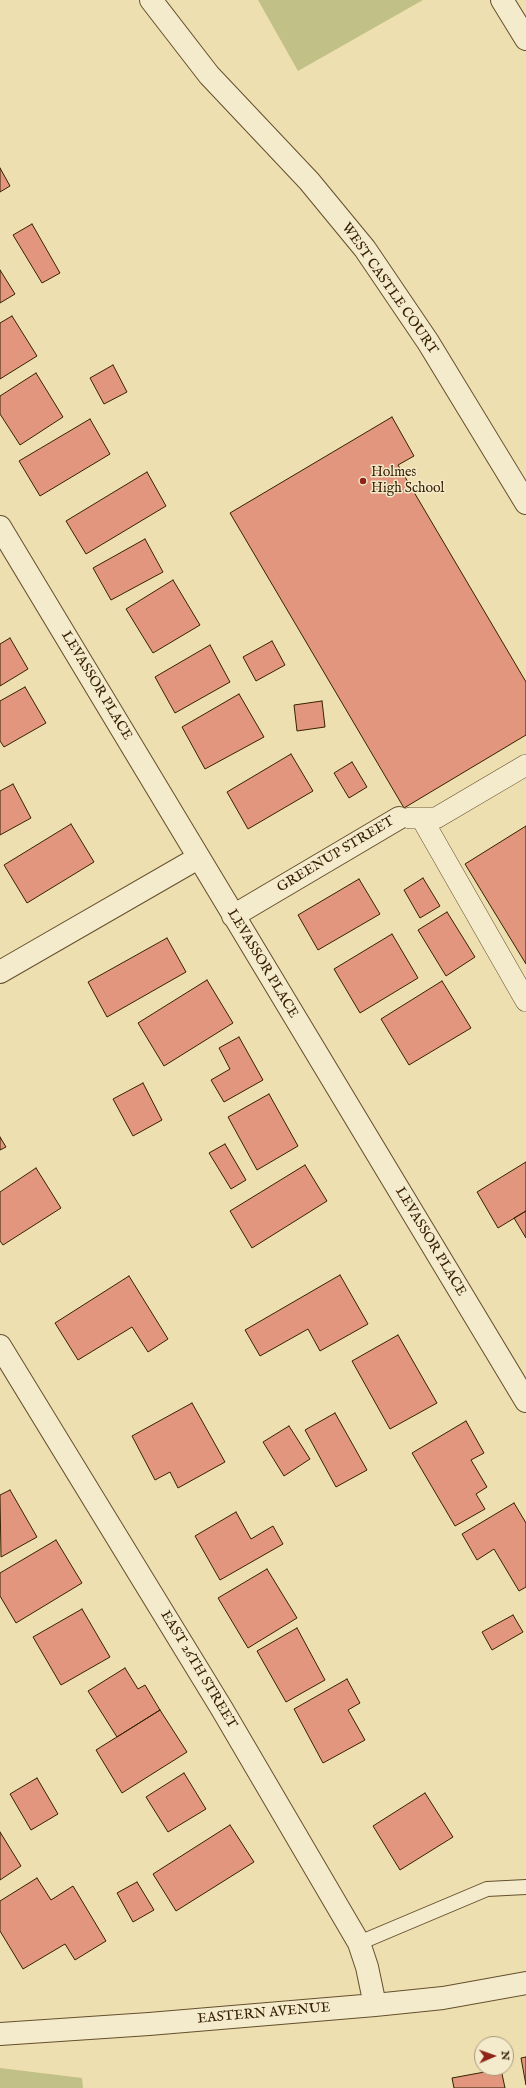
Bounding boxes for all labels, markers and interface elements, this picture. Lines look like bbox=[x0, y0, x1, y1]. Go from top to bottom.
street label: WEST CASTLE COURT bbox=[337, 220, 441, 358]
place label: Holmes High School bbox=[371, 465, 444, 498]
marker: Holmes High School bbox=[358, 476, 368, 486]
street label: LEVASSOR PLACE bbox=[57, 629, 135, 743]
street label: GREENUP STREET bbox=[274, 813, 398, 897]
street label: LEVASSOR PLACE bbox=[223, 907, 301, 1021]
street label: LEVASSOR PLACE bbox=[391, 1185, 469, 1299]
street label: EAST 26TH STREET bbox=[156, 1608, 240, 1732]
street label: EASTERN AVENUE bbox=[197, 2000, 331, 2028]
north arrow bbox=[474, 2036, 514, 2076]
text: N bbox=[498, 2051, 512, 2061]

